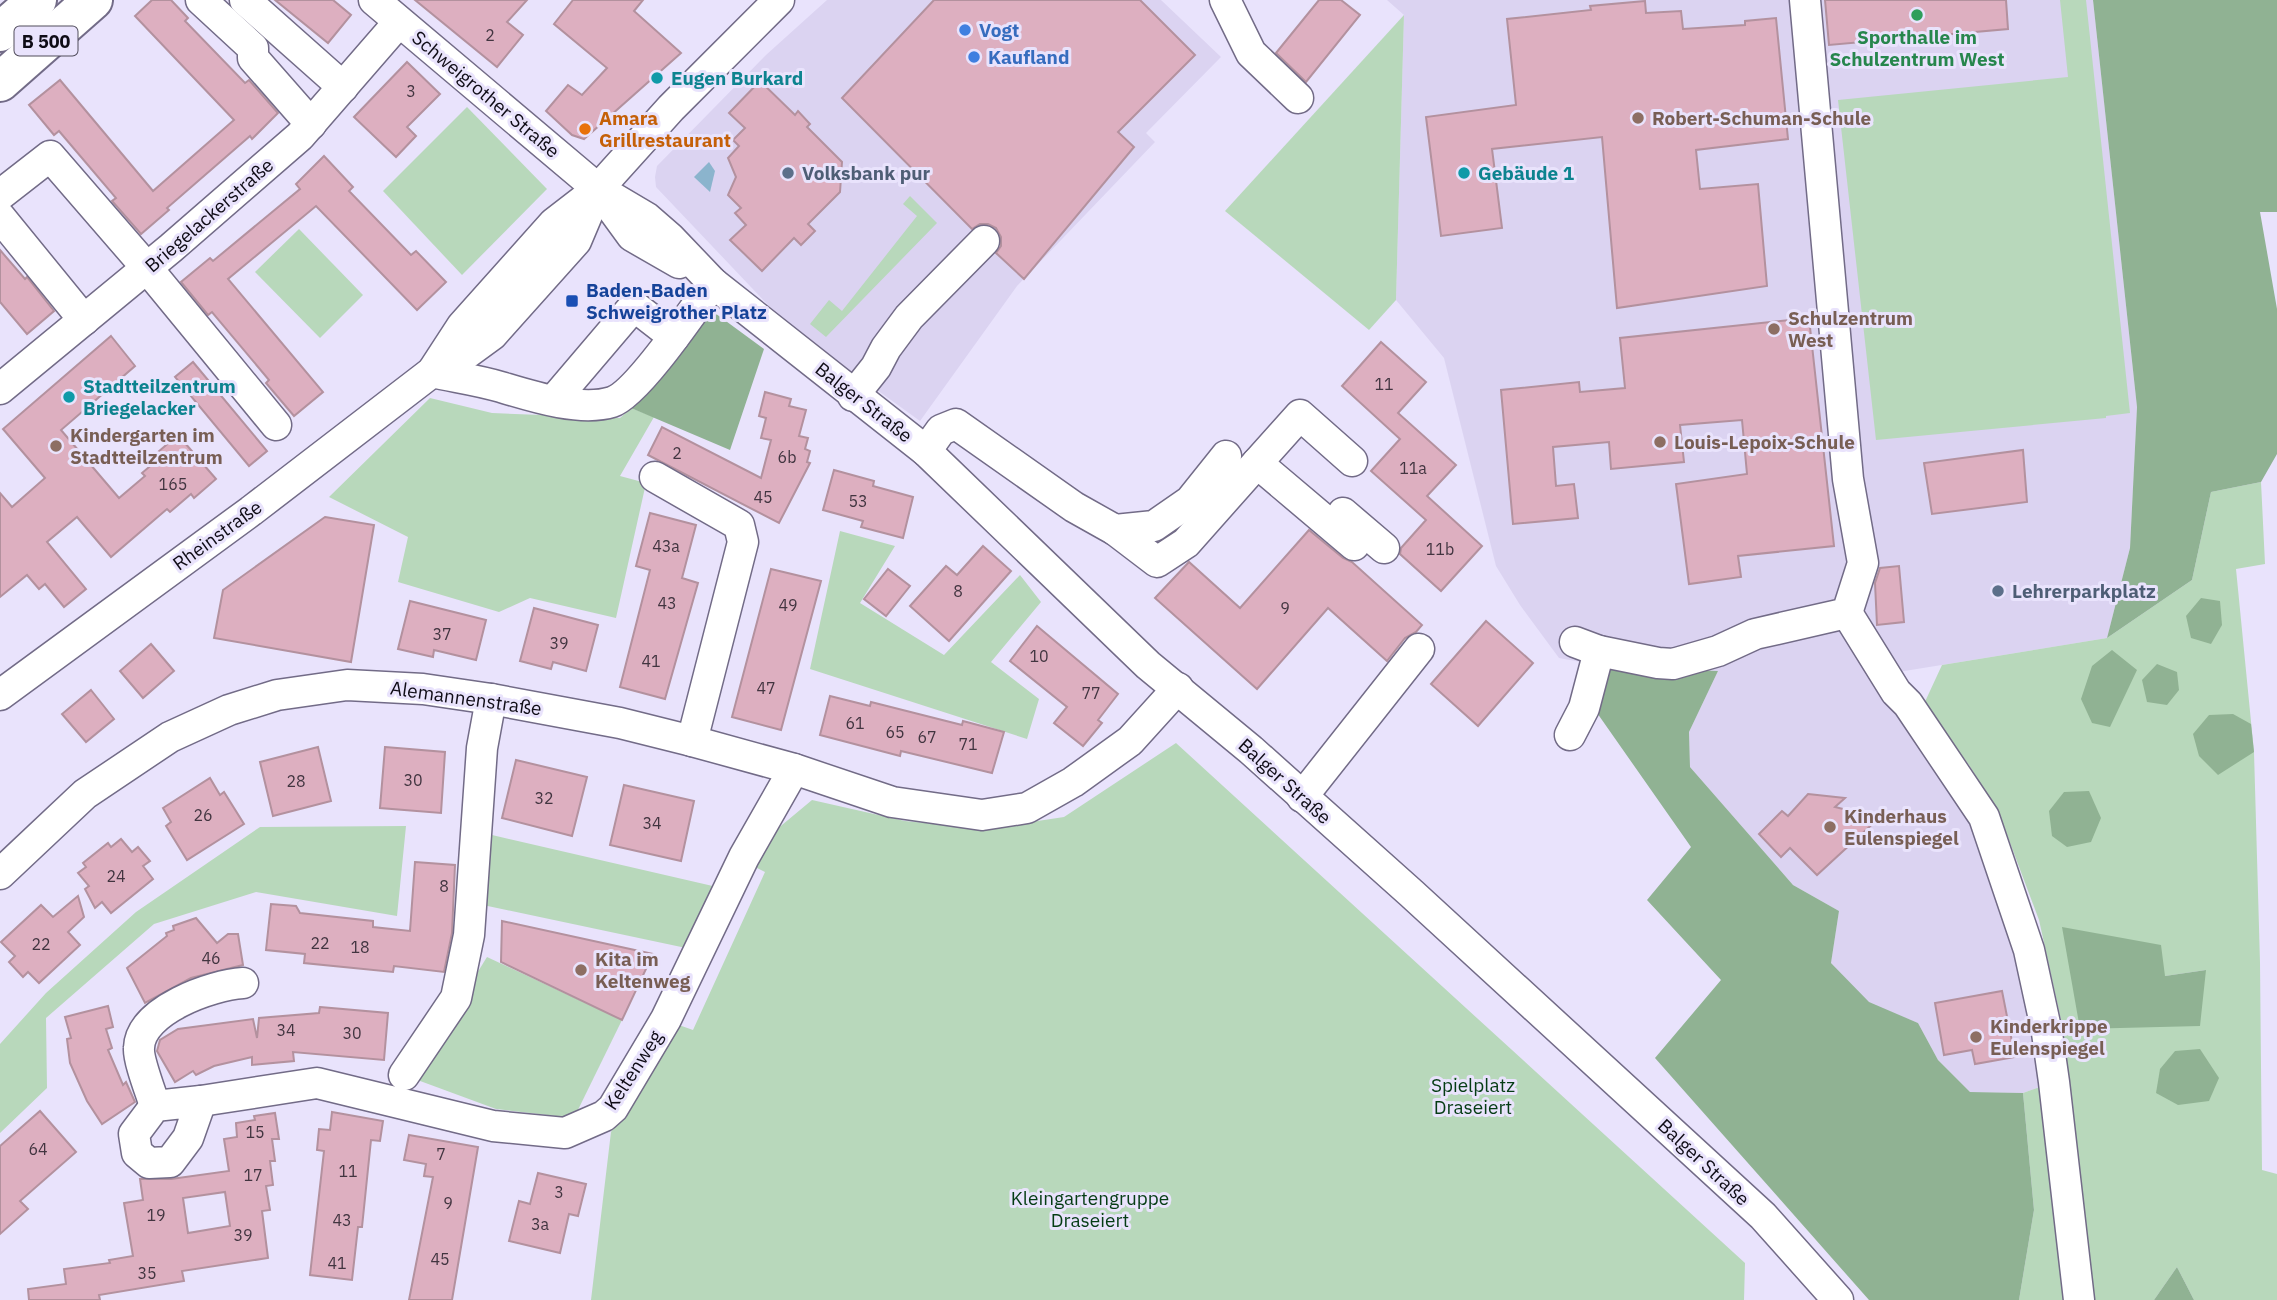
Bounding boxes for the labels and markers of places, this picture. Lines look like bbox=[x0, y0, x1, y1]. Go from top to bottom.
marker: Sporthalle im Schulzentrum West bbox=[1909, 7, 1925, 23]
place label: Vogt bbox=[979, 18, 1019, 42]
marker: Vogt bbox=[957, 22, 973, 38]
place label: Sporthalle im Schulzentrum West bbox=[1830, 25, 2004, 71]
place label: Kaufland bbox=[988, 45, 1069, 69]
marker: Kaufland bbox=[966, 49, 982, 65]
place label: Eugen Burkard bbox=[671, 66, 803, 90]
marker: Eugen Burkard bbox=[649, 70, 665, 86]
place label: Amara Grillrestaurant bbox=[599, 106, 731, 152]
place label: Robert-Schuman-Schule bbox=[1652, 106, 1871, 130]
marker: Robert-Schuman-Schule bbox=[1630, 110, 1646, 126]
marker: Amara Grillrestaurant bbox=[577, 121, 593, 137]
place label: Volksbank pur bbox=[802, 161, 931, 185]
place label: Gebäude 1 bbox=[1478, 161, 1575, 185]
marker: Volksbank pur bbox=[780, 165, 796, 181]
marker: Gebäude 1 bbox=[1456, 165, 1472, 181]
place label: Baden-Baden Schweigrother Platz bbox=[586, 278, 767, 324]
marker: Baden-Baden Schweigrother Platz bbox=[564, 293, 580, 309]
place label: Schulzentrum West bbox=[1788, 306, 1913, 352]
marker: Schulzentrum West bbox=[1766, 321, 1782, 337]
place label: Stadtteilzentrum Briegelacker bbox=[83, 374, 236, 420]
marker: Stadtteilzentrum Briegelacker bbox=[61, 389, 77, 405]
place label: Kindergarten im Stadtteilzentrum bbox=[70, 423, 223, 469]
place label: Louis-Lepoix-Schule bbox=[1674, 430, 1855, 454]
marker: Louis-Lepoix-Schule bbox=[1652, 434, 1668, 450]
marker: Kindergarten im Stadtteilzentrum bbox=[48, 438, 64, 454]
place label: Lehrerparkplatz bbox=[2012, 579, 2156, 603]
marker: Lehrerparkplatz bbox=[1990, 583, 2006, 599]
place label: Kinderhaus Eulenspiegel bbox=[1844, 804, 1959, 850]
marker: Kinderhaus Eulenspiegel bbox=[1822, 819, 1838, 835]
place label: Kita im Keltenweg bbox=[595, 947, 691, 993]
marker: Kita im Keltenweg bbox=[573, 962, 589, 978]
place label: Kinderkrippe Eulenspiegel bbox=[1990, 1014, 2108, 1060]
marker: Kinderkrippe Eulenspiegel bbox=[1968, 1029, 1984, 1045]

